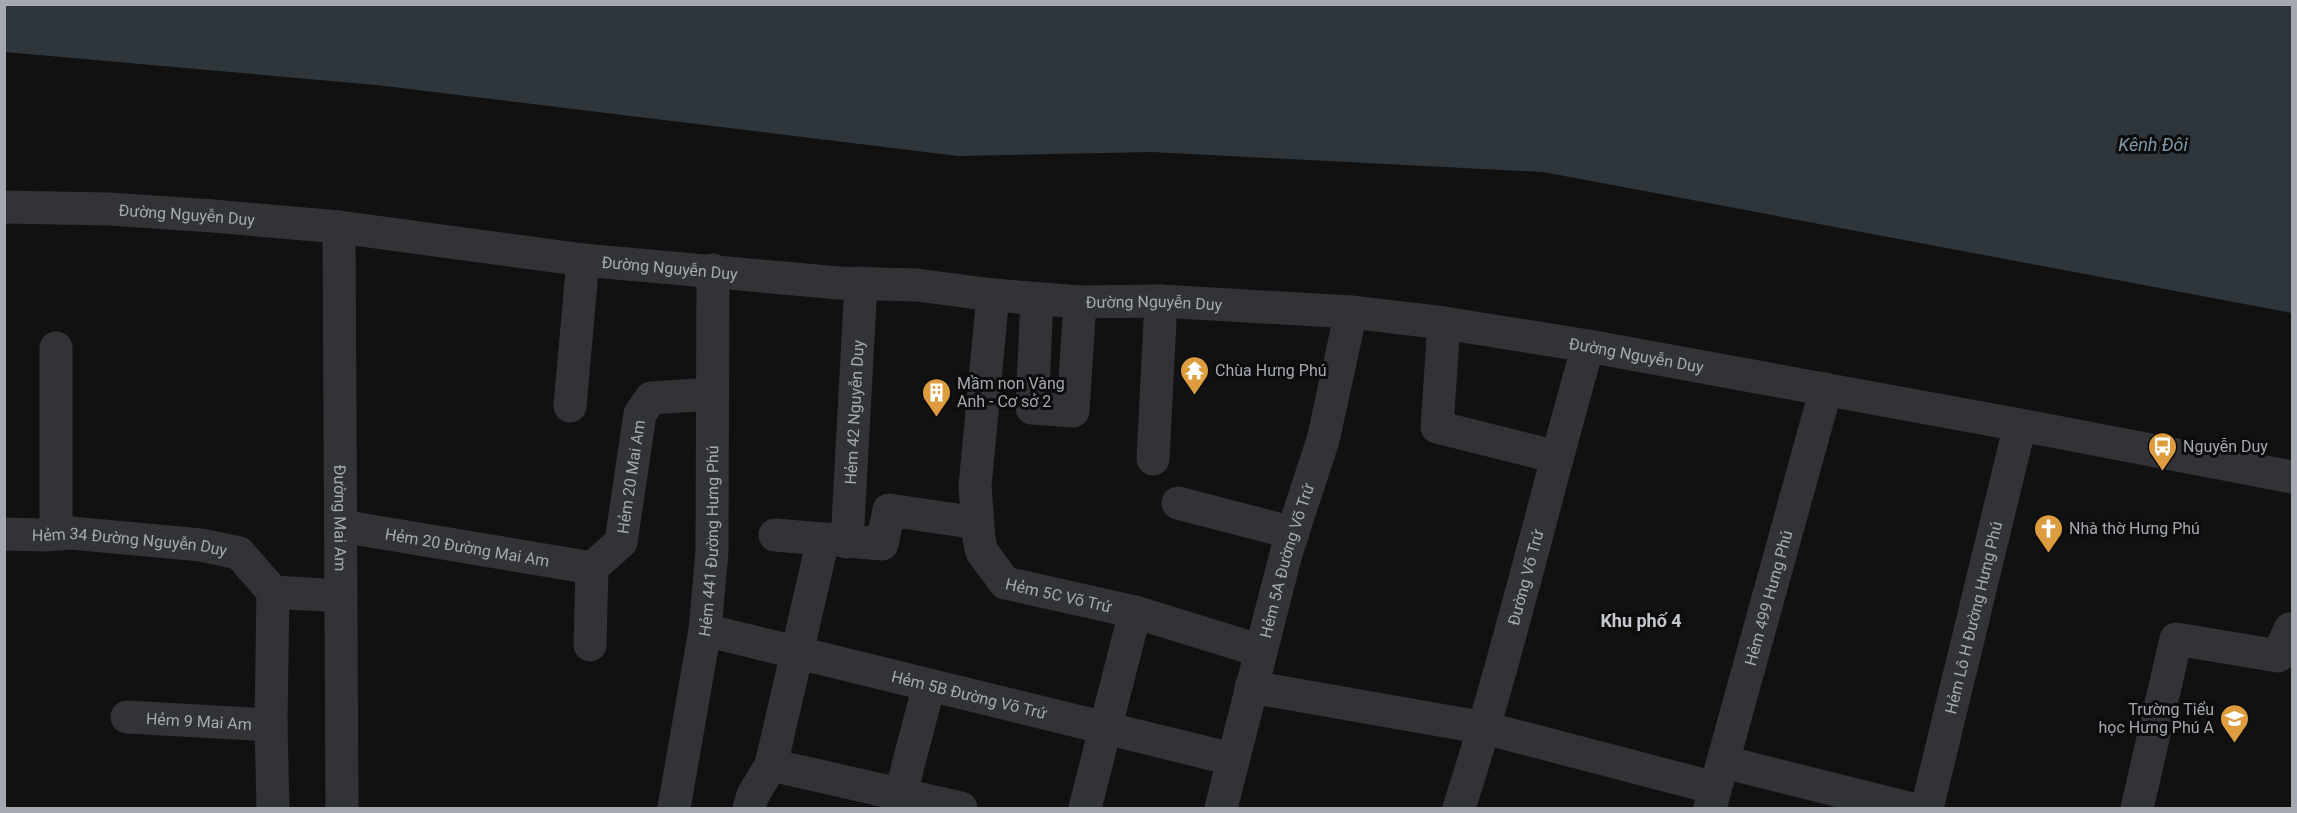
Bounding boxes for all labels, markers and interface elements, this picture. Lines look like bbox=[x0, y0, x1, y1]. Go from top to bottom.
water label: Kênh Đôi bbox=[2118, 134, 2189, 155]
street label: Đường Nguyễn Duy bbox=[118, 200, 256, 229]
street label: Đường Nguyễn Duy bbox=[601, 252, 739, 283]
street label: Đường Nguyễn Duy bbox=[1086, 291, 1223, 314]
street label: Đường Nguyễn Duy bbox=[1568, 334, 1706, 377]
street label: Hẻm 42 Nguyễn Duy bbox=[841, 339, 867, 485]
temple icon: Chùa Hưng Phú bbox=[1178, 354, 1210, 396]
place label: Chùa Hưng Phú bbox=[1215, 361, 1327, 380]
place label: Mầm non Vàng Anh - Cơ sở 2 bbox=[957, 374, 1065, 411]
building icon: Mầm non Vàng Anh - Cơ sở 2 bbox=[920, 376, 952, 418]
street label: Hẻm 20 Mai Am bbox=[613, 418, 649, 535]
bus stop icon: Nguyễn Duy bbox=[2146, 430, 2178, 472]
place label: Nguyễn Duy bbox=[2183, 437, 2268, 456]
street label: Hẻm 441 Đường Hưng Phú bbox=[695, 445, 722, 638]
street label: Đường Mai Am bbox=[331, 465, 350, 571]
street label: Hẻm 5A Đường Võ Trứ bbox=[1255, 480, 1318, 640]
church icon: Nhà thờ Hưng Phú bbox=[2032, 512, 2064, 554]
street label: Hẻm Lô H Đường Hưng Phú bbox=[1941, 519, 2006, 716]
place label: Nhà thờ Hưng Phú bbox=[2069, 519, 2200, 538]
street label: Hẻm 34 Đường Nguyễn Duy bbox=[32, 523, 229, 560]
street label: Hẻm 20 Đường Mai Am bbox=[384, 524, 551, 570]
street label: Đường Võ Trứ bbox=[1503, 526, 1548, 627]
street label: Hẻm 499 Hưng Phú bbox=[1740, 528, 1796, 668]
street label: Hẻm 5C Võ Trứ bbox=[1004, 574, 1115, 616]
district label: Khu phố 4 bbox=[1600, 610, 1682, 631]
street label: Hẻm 5B Đường Võ Trứ bbox=[890, 667, 1050, 723]
place label: Trường Tiểu học Hưng Phú A bbox=[2098, 700, 2215, 737]
school or university icon: Trường Tiểu học Hưng Phú A bbox=[2219, 702, 2251, 744]
street label: Hẻm 9 Mai Am bbox=[146, 709, 252, 733]

